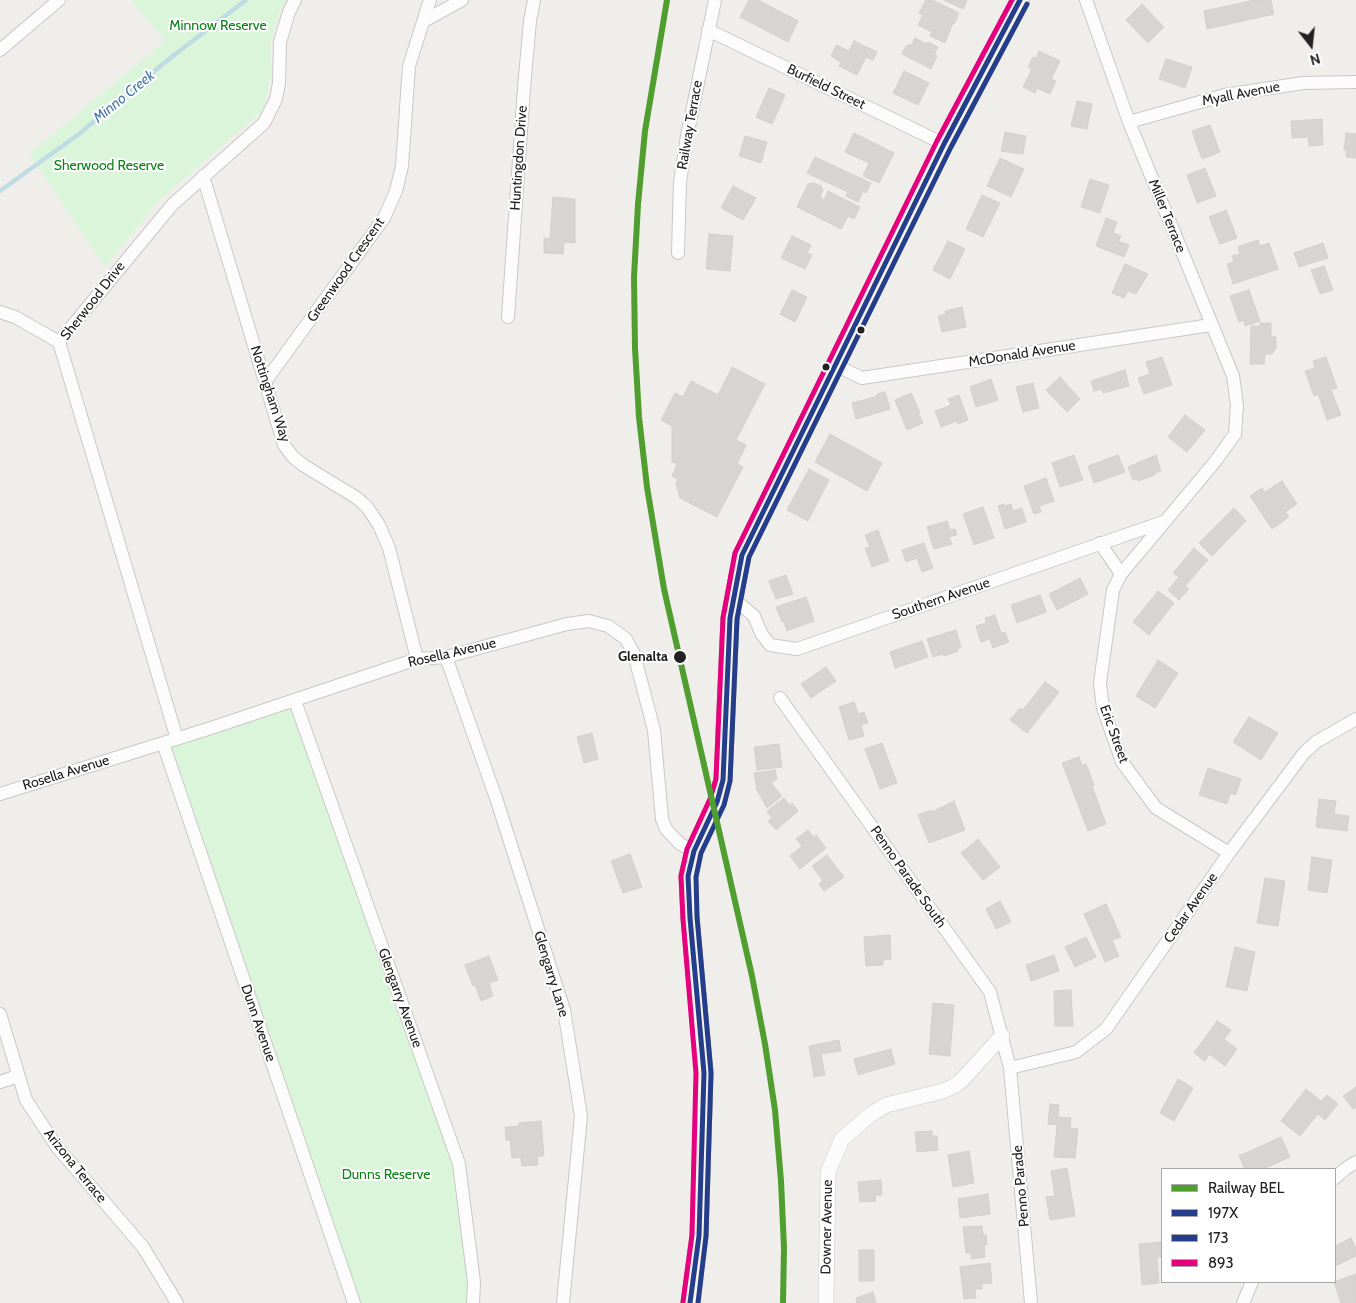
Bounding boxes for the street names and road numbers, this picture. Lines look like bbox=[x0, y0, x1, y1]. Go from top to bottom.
street label: Burfield Street bbox=[784, 61, 868, 113]
street label: Myall Avenue bbox=[1201, 78, 1281, 110]
street label: Railway Terrace bbox=[674, 79, 706, 171]
street label: Huntingdon Drive bbox=[507, 105, 531, 211]
street label: Miller Terrace bbox=[1145, 177, 1189, 255]
street label: Greenwood Crescent bbox=[304, 215, 388, 325]
street label: Sherwood Drive bbox=[57, 258, 129, 344]
street label: McDonald Avenue bbox=[967, 337, 1077, 371]
street label: Nottingham Way bbox=[246, 344, 294, 444]
street label: Southern Avenue bbox=[890, 574, 992, 624]
street label: Rosella Avenue bbox=[406, 635, 498, 671]
street label: Eric Street bbox=[1096, 703, 1132, 765]
street label: Rosella Avenue bbox=[21, 752, 111, 794]
street label: Penno Parade South bbox=[867, 823, 949, 931]
street label: Cedar Avenue bbox=[1161, 870, 1221, 946]
street label: Glengarry Lane bbox=[530, 929, 572, 1019]
street label: Glengarry Avenue bbox=[374, 946, 426, 1050]
street label: Dunn Avenue bbox=[237, 982, 279, 1064]
street label: Arizona Terrace bbox=[40, 1126, 110, 1206]
street label: Penno Parade bbox=[1009, 1144, 1033, 1228]
street label: Downer Avenue bbox=[818, 1179, 836, 1275]

